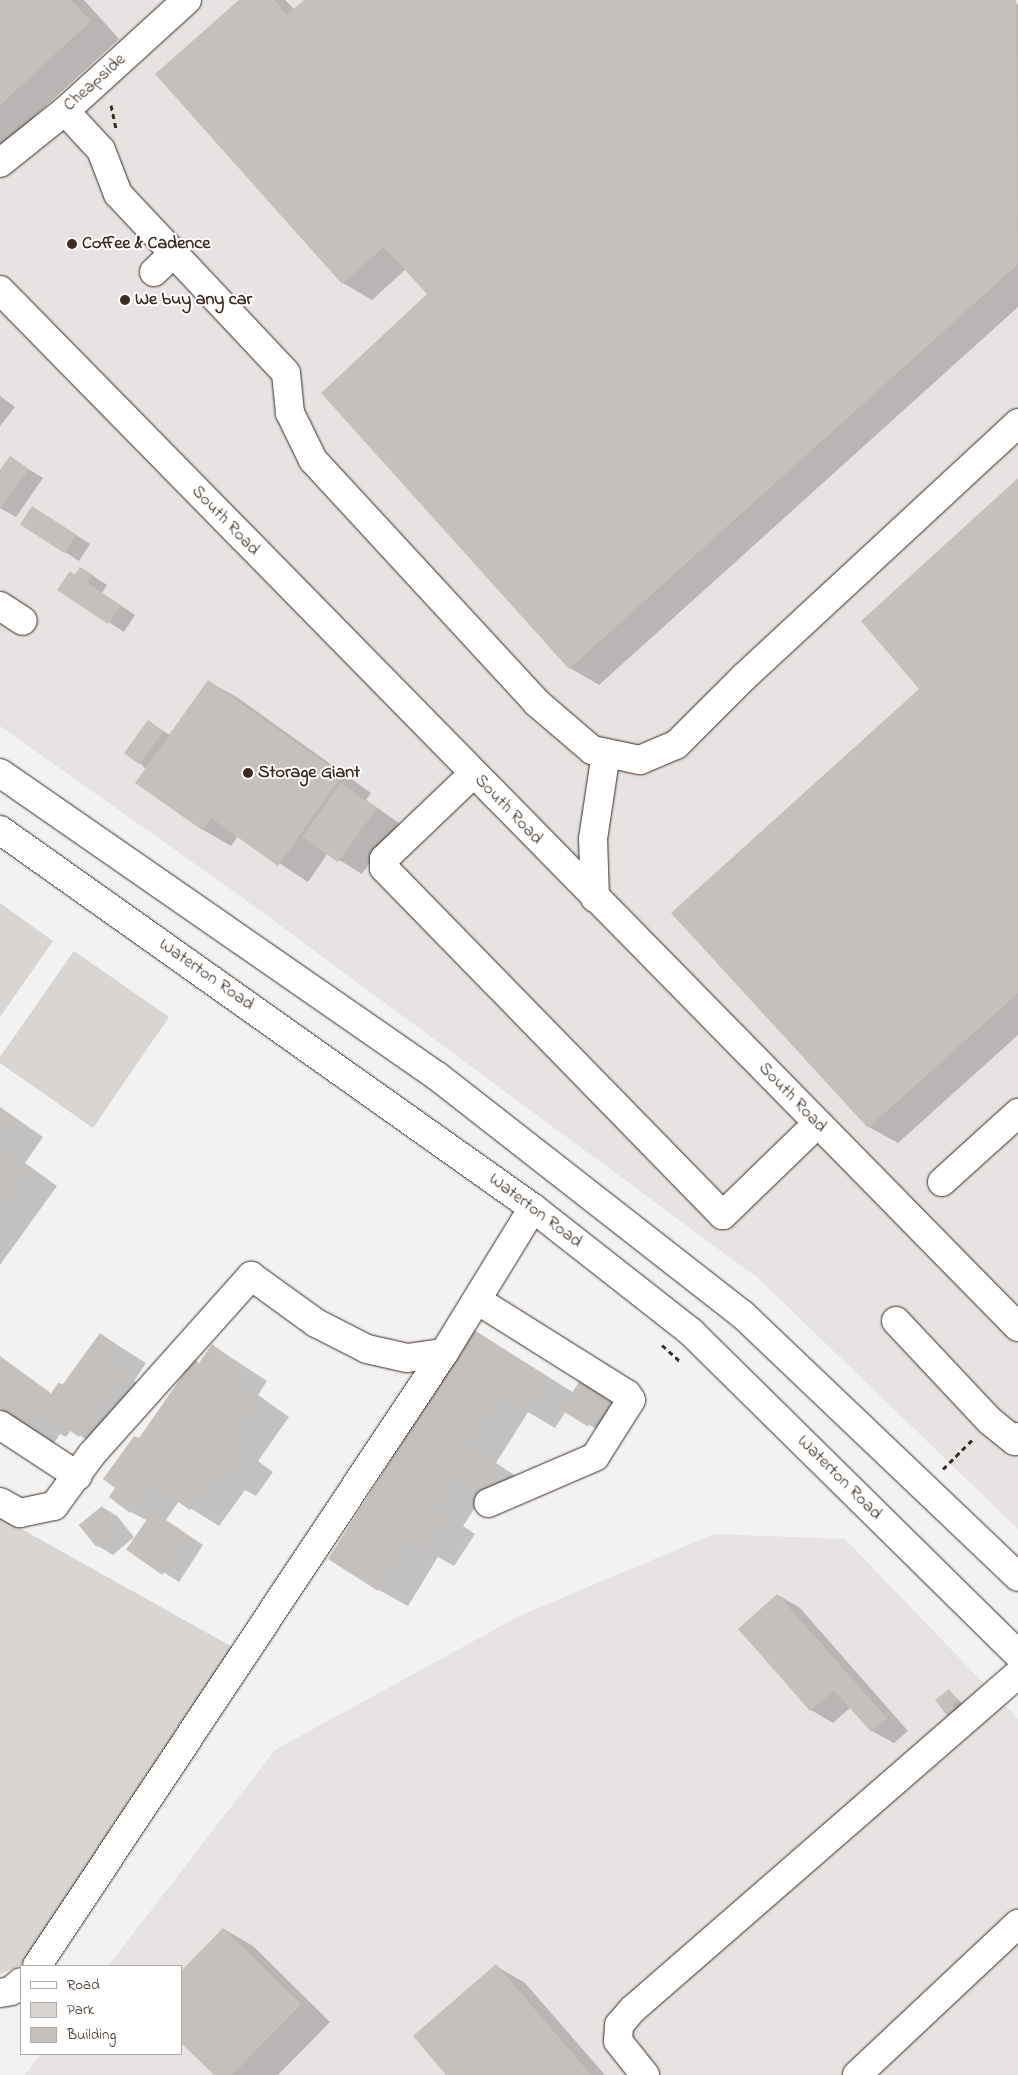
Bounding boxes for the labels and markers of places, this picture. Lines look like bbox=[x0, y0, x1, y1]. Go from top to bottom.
place label: Coffee & Cadence bbox=[82, 233, 210, 255]
marker: Coffee & Cadence bbox=[66, 238, 78, 250]
place label: We buy any car bbox=[135, 289, 252, 311]
marker: We buy any car bbox=[119, 294, 131, 306]
place label: Storage Giant bbox=[258, 762, 360, 784]
marker: Storage Giant bbox=[242, 767, 254, 779]

